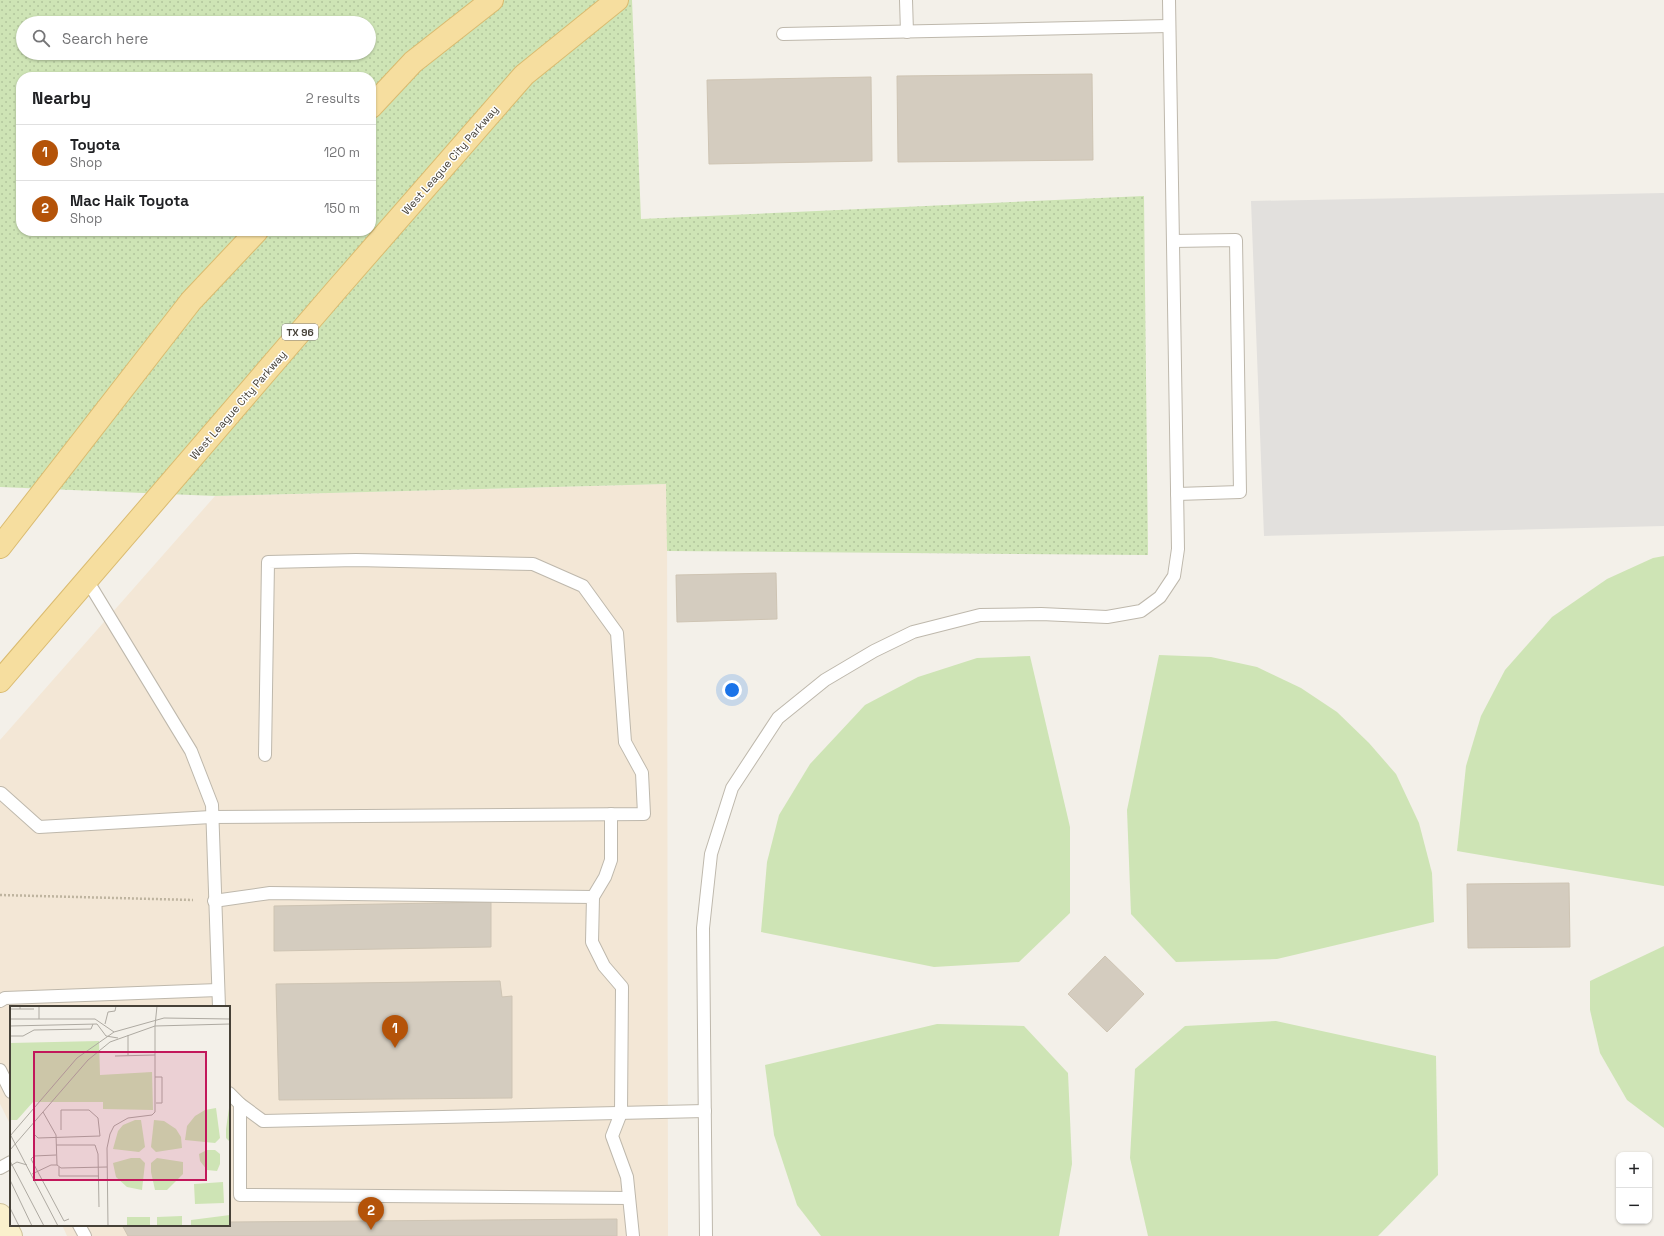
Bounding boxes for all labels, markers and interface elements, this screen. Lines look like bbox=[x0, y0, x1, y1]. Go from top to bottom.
search box bbox=[16, 16, 376, 60]
icon: search bbox=[30, 27, 52, 49]
text: Search here bbox=[62, 29, 148, 48]
text: Nearby bbox=[32, 87, 91, 109]
text: 2 results bbox=[306, 90, 360, 107]
street label: West League City Parkway bbox=[399, 102, 501, 218]
text: Toyota bbox=[70, 135, 120, 154]
text: 1 bbox=[42, 144, 48, 161]
text: 120 m bbox=[324, 144, 360, 161]
text: Shop bbox=[70, 154, 102, 171]
text: Mac Haik Toyota bbox=[70, 191, 189, 210]
text: 2 bbox=[41, 200, 49, 217]
text: 150 m bbox=[324, 200, 360, 217]
text: Shop bbox=[70, 210, 102, 227]
road number: TX 96 bbox=[282, 324, 318, 340]
street label: West League City Parkway bbox=[187, 347, 289, 463]
your location bbox=[722, 680, 742, 700]
inset map bbox=[10, 1006, 230, 1226]
pin: 1 bbox=[382, 1015, 408, 1048]
map controls bbox=[1616, 1152, 1652, 1224]
button: + bbox=[1616, 1152, 1652, 1188]
button: − bbox=[1616, 1188, 1652, 1224]
pin: 2 bbox=[358, 1197, 384, 1230]

